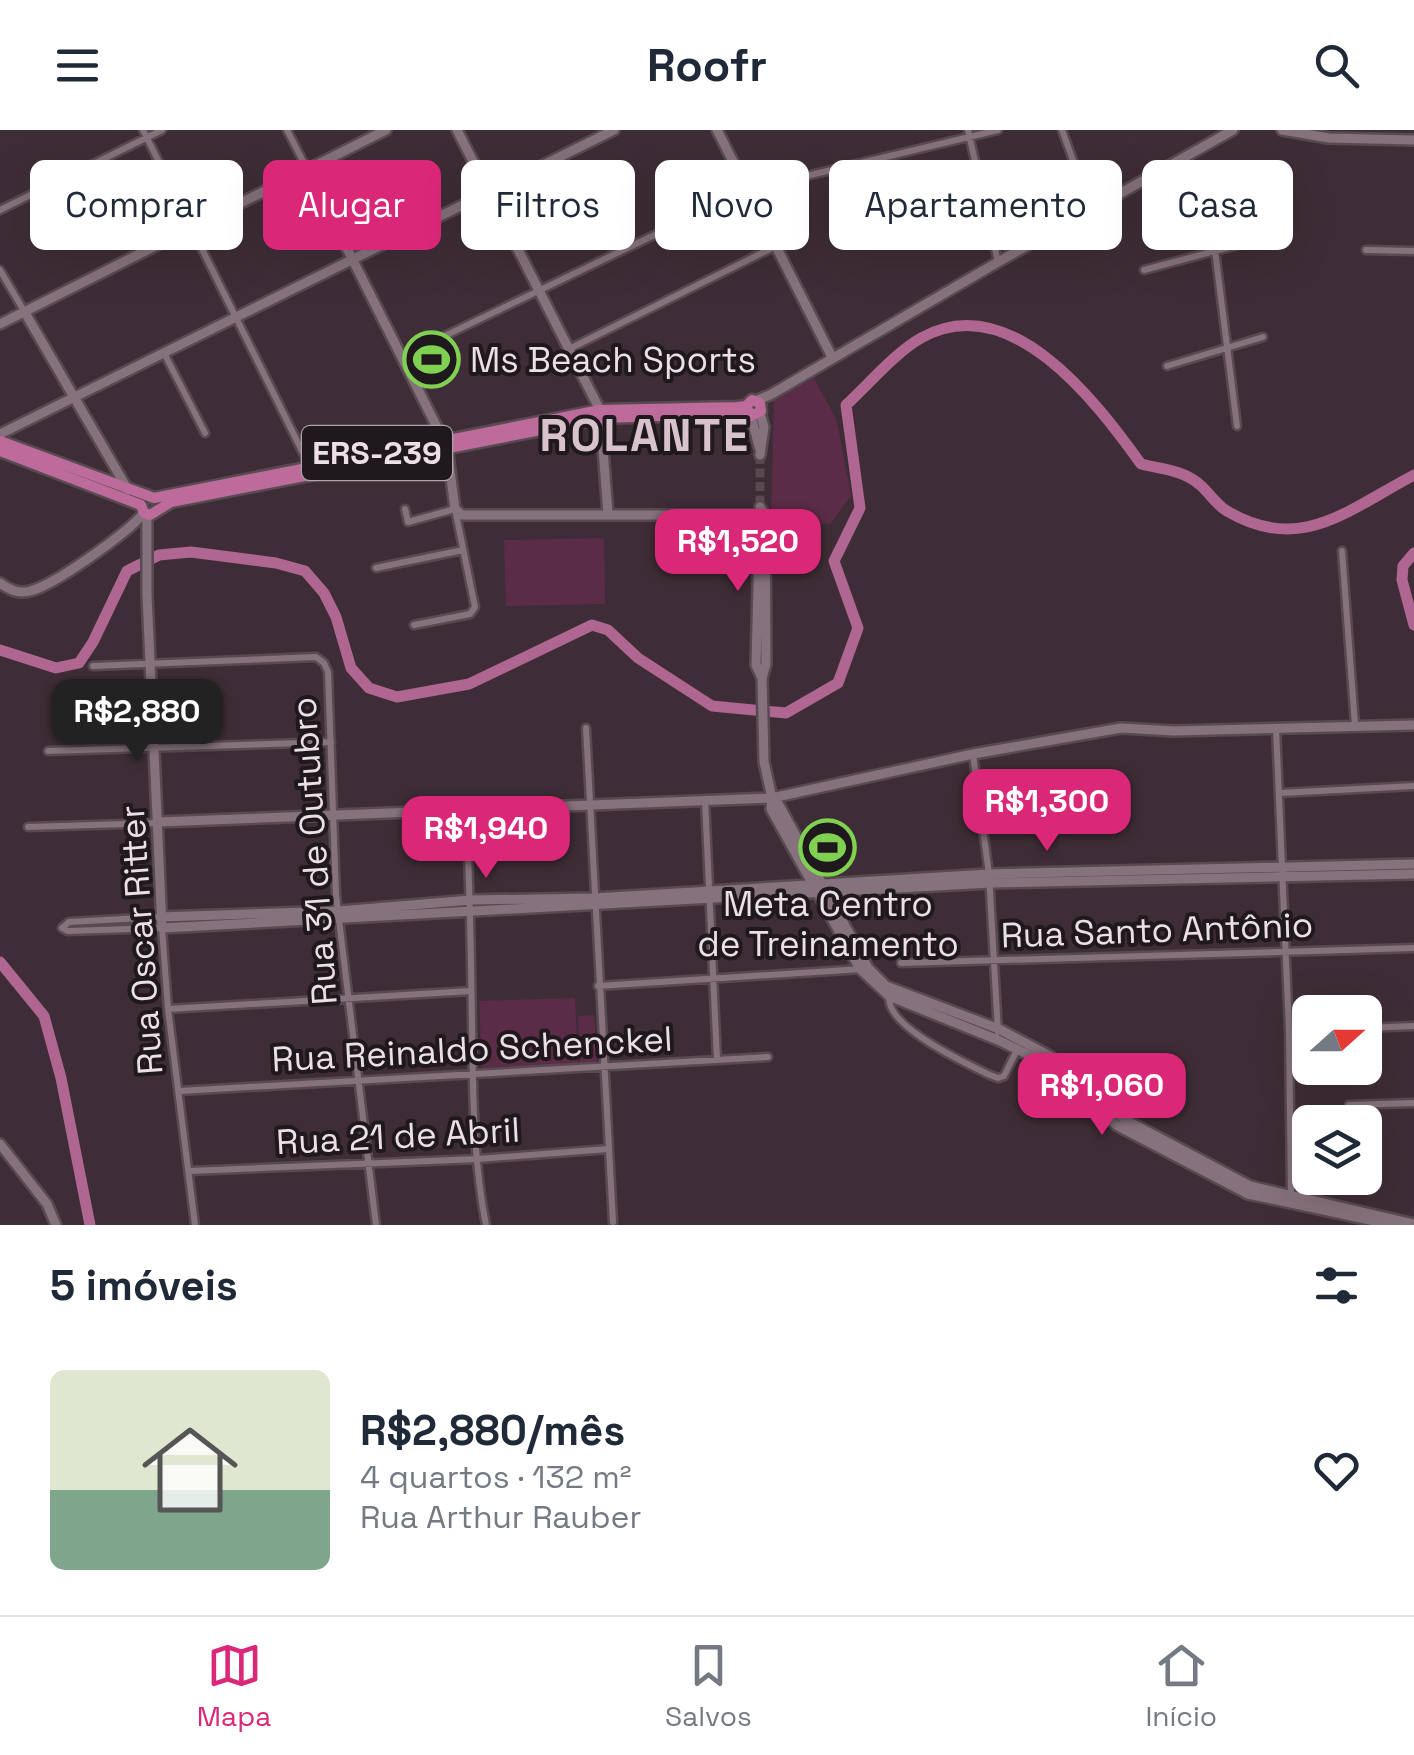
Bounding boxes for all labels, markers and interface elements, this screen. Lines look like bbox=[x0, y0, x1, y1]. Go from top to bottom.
text: Roofr bbox=[647, 37, 767, 94]
icon: menu bbox=[50, 38, 105, 93]
icon: search bbox=[1309, 38, 1364, 93]
chip: Comprar bbox=[30, 160, 243, 250]
chip: Alugar bbox=[263, 160, 441, 250]
chip: Filtros bbox=[461, 160, 635, 250]
chip: Novo bbox=[655, 160, 809, 250]
chip: Apartamento bbox=[829, 160, 1122, 250]
chip: Casa bbox=[1142, 160, 1293, 250]
sports icon: Ms Beach Sports bbox=[401, 330, 461, 390]
place label: Ms Beach Sports bbox=[470, 338, 756, 382]
district label: ROLANTE bbox=[540, 407, 750, 464]
road number: ERS-239 bbox=[302, 426, 452, 480]
pin: R$1,520 bbox=[646, 509, 830, 594]
text: R$1,520 bbox=[677, 521, 799, 561]
pin: R$2,880 bbox=[45, 679, 229, 764]
text: R$2,880 bbox=[73, 691, 201, 731]
street label: Rua 31 de Outubro bbox=[281, 696, 347, 1006]
pin: R$1,300 bbox=[955, 769, 1139, 854]
text: R$1,300 bbox=[985, 781, 1109, 821]
pin: R$1,940 bbox=[394, 796, 578, 881]
street label: Rua Oscar Ritter bbox=[110, 804, 172, 1076]
text: R$1,940 bbox=[424, 808, 548, 848]
sports icon: Meta Centro de Treinamento bbox=[798, 818, 858, 878]
place label: Meta Centro de Treinamento bbox=[697, 882, 959, 966]
street label: Rua Santo Antônio bbox=[1000, 903, 1314, 957]
north arrow bbox=[1292, 995, 1382, 1085]
map controls bbox=[1292, 995, 1382, 1195]
street label: Rua Reinaldo Schenckel bbox=[270, 1017, 674, 1081]
pin: R$1,060 bbox=[1010, 1053, 1194, 1138]
text: R$1,060 bbox=[1040, 1065, 1164, 1105]
button: layers bbox=[1292, 1105, 1382, 1195]
street label: Rua 21 de Abril bbox=[275, 1108, 521, 1164]
icon: filters bbox=[1309, 1258, 1364, 1313]
text: 5 imóveis bbox=[50, 1259, 238, 1312]
text: R$2,880/mês bbox=[360, 1404, 625, 1457]
icon: home bbox=[130, 1410, 250, 1530]
icon: heart bbox=[1309, 1443, 1364, 1498]
text: 4 quartos · 132 m² bbox=[360, 1457, 632, 1497]
text: Rua Arthur Rauber bbox=[360, 1497, 642, 1537]
tab: Mapa bbox=[197, 1638, 271, 1734]
tab: Salvos bbox=[665, 1638, 752, 1734]
tab: Início bbox=[1145, 1638, 1217, 1734]

